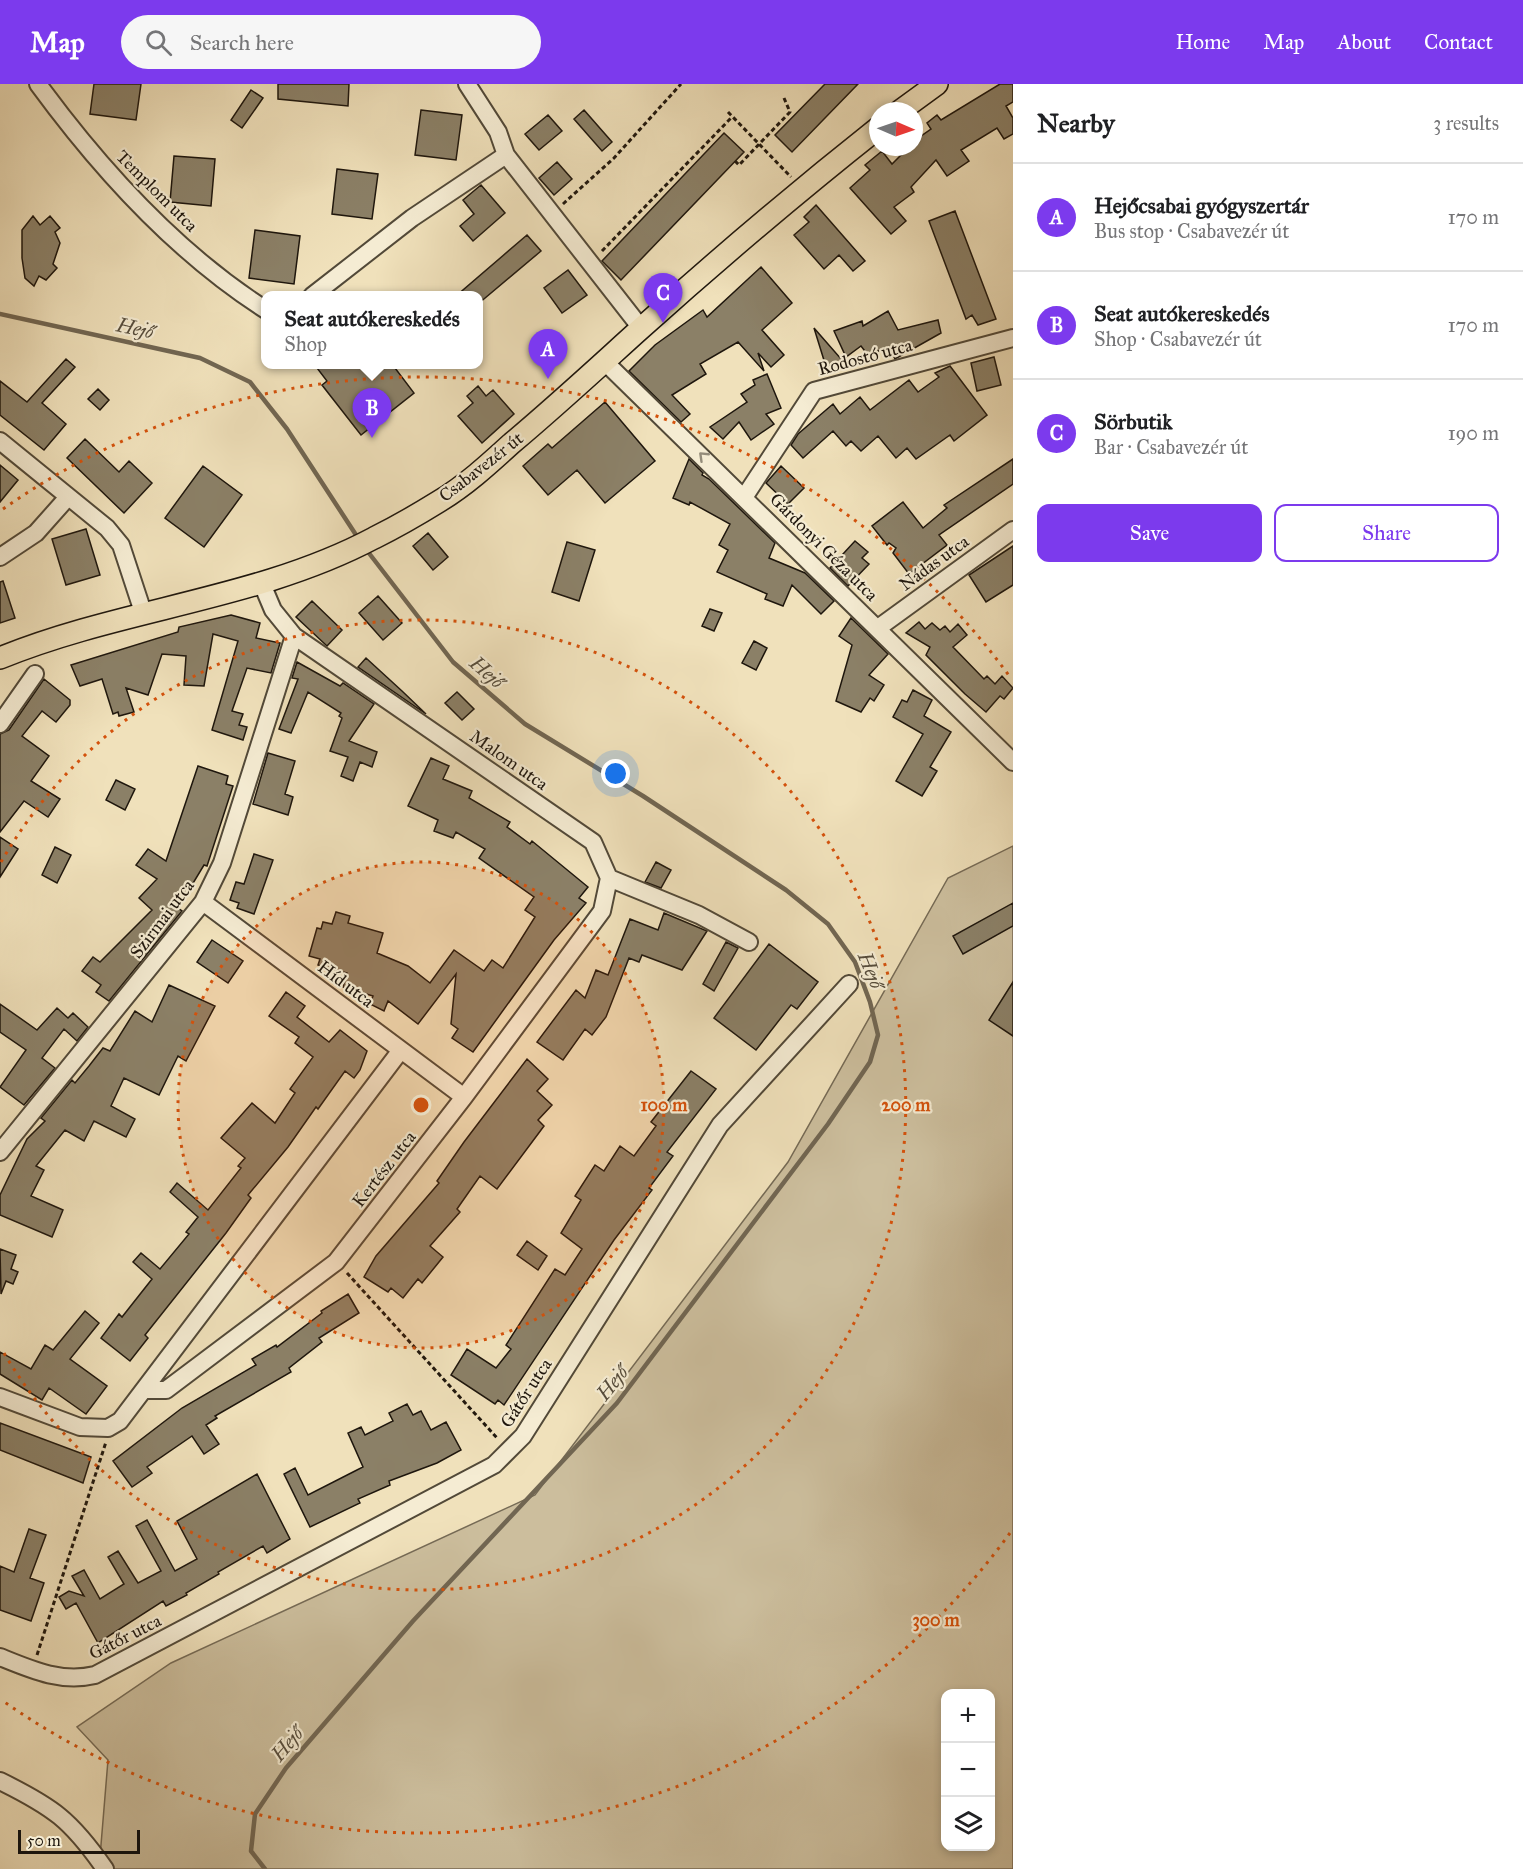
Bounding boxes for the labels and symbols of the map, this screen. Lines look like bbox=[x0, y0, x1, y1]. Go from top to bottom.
north arrow bbox=[869, 102, 923, 156]
street label: Templom utca bbox=[112, 146, 203, 237]
pin: C bbox=[644, 274, 682, 323]
water label: Hejő bbox=[113, 312, 159, 344]
pin: A bbox=[528, 330, 568, 379]
street label: Rodostó utca bbox=[815, 334, 915, 380]
pin: B bbox=[352, 388, 392, 438]
street label: Csabavezér út bbox=[434, 427, 528, 507]
one-way arrow bbox=[699, 452, 710, 463]
street label: Gárdonyi Géza utca bbox=[765, 488, 883, 606]
street label: Nádas utca bbox=[895, 530, 973, 596]
water label: Hejő bbox=[464, 650, 512, 696]
street label: Malom utca bbox=[466, 725, 553, 795]
your location bbox=[601, 759, 630, 788]
street label: Szirmai utca bbox=[125, 875, 199, 963]
water label: Hejő bbox=[852, 947, 890, 995]
street label: Híd utca bbox=[314, 956, 379, 1012]
text: 100 m bbox=[641, 1094, 688, 1116]
text: 200 m bbox=[882, 1094, 931, 1116]
centre of rings bbox=[411, 1095, 431, 1115]
street label: Kertész utca bbox=[347, 1126, 421, 1211]
street label: Gátőr utca bbox=[496, 1354, 557, 1432]
water label: Hejő bbox=[590, 1358, 635, 1406]
street label: Gátőr utca bbox=[85, 1609, 165, 1665]
text: 300 m bbox=[912, 1609, 960, 1632]
water label: Hejő bbox=[265, 1719, 310, 1767]
scale bar bbox=[18, 1827, 140, 1854]

